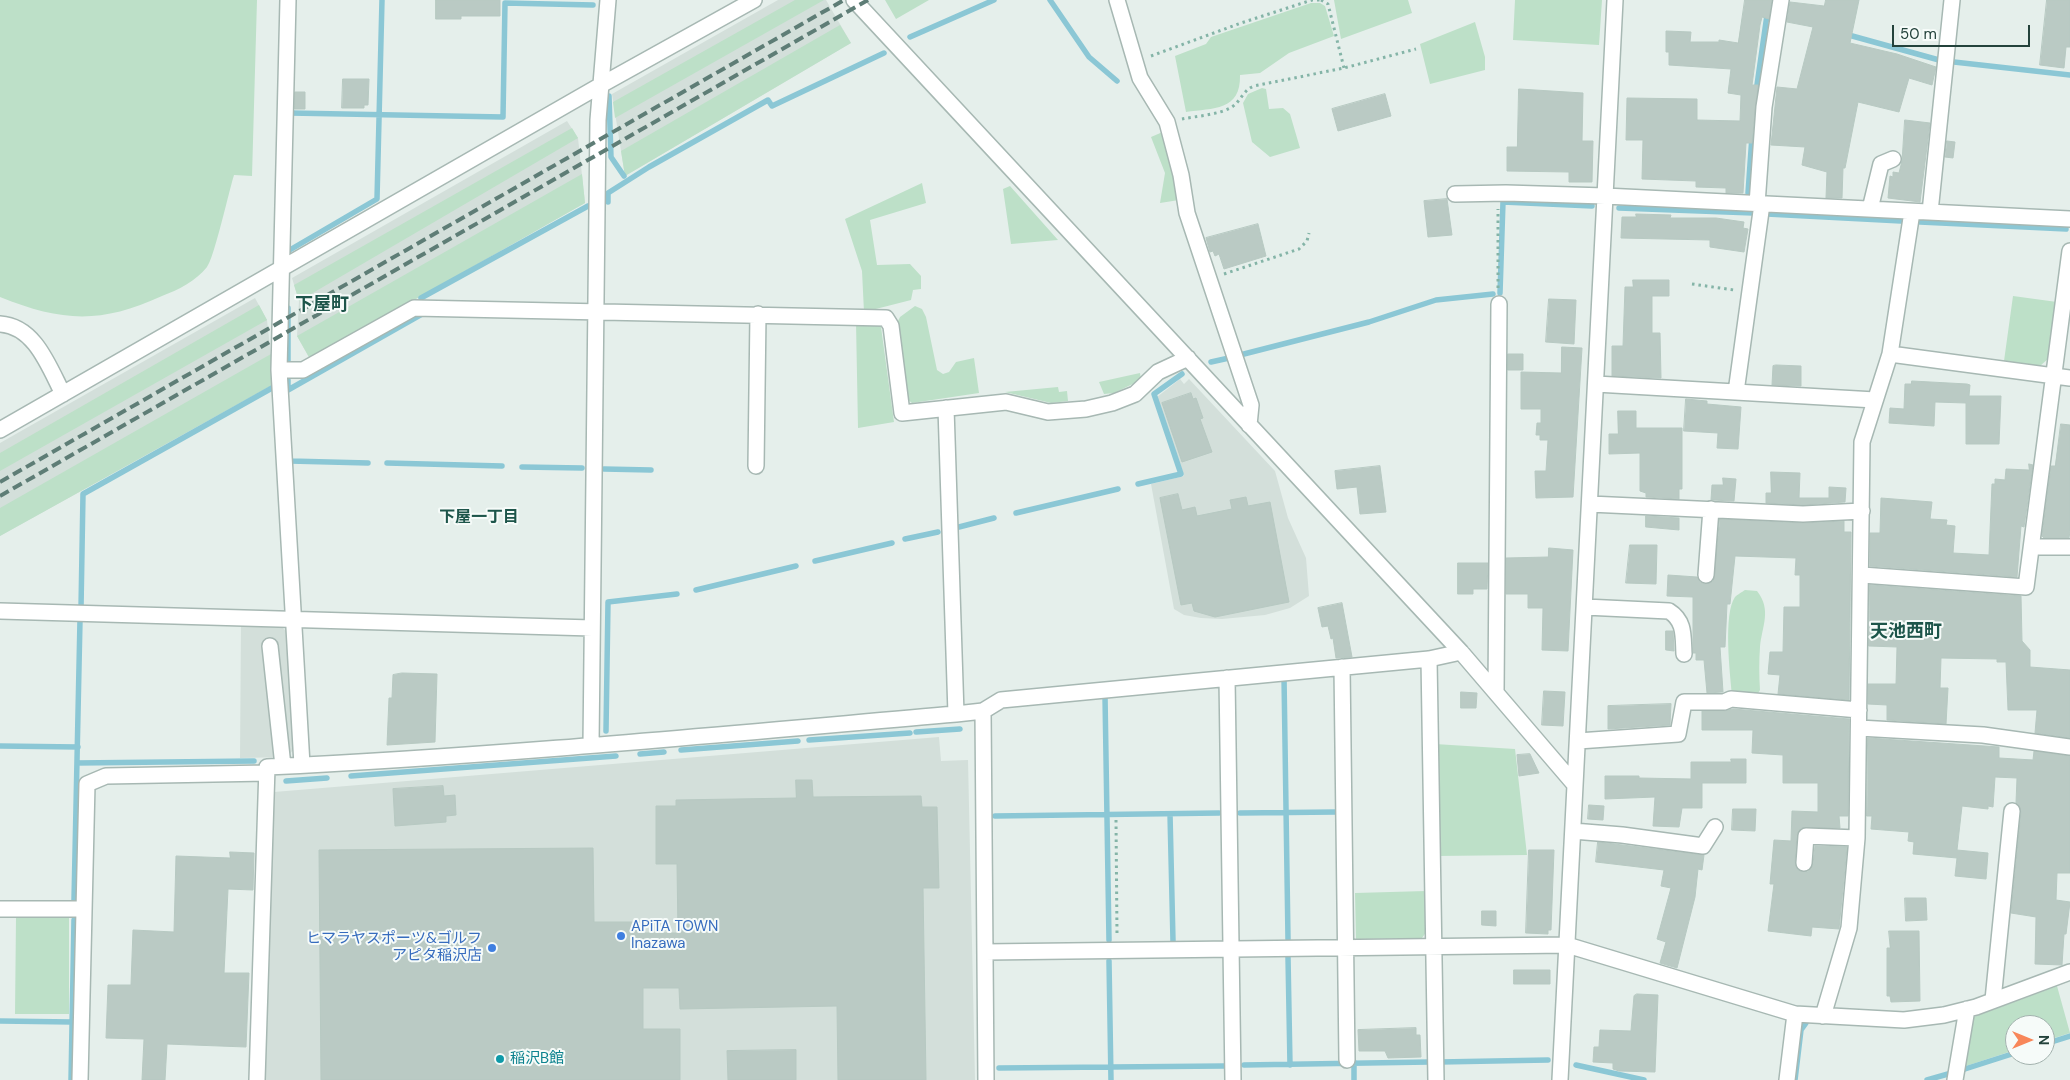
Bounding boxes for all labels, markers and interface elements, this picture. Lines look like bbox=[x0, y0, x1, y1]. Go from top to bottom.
scale bar bbox=[1895, 15, 2032, 47]
text: 50 m bbox=[1900, 24, 1937, 44]
district label: 下屋町 bbox=[295, 294, 349, 316]
district label: 下屋一丁目 bbox=[439, 508, 519, 528]
district label: 天池西町 bbox=[1870, 621, 1942, 643]
place label: APiTA TOWN Inazawa bbox=[631, 918, 718, 953]
place label: ヒマラヤスポーツ&ゴルフ アピタ稲沢店 bbox=[306, 930, 482, 965]
marker: APiTA TOWN Inazawa bbox=[615, 930, 627, 942]
marker: ヒマラヤスポーツ&ゴルフ アピタ稲沢店 bbox=[486, 942, 498, 954]
north arrow bbox=[2005, 1015, 2055, 1065]
text: N bbox=[2035, 1035, 2053, 1045]
place label: 稲沢B館 bbox=[510, 1050, 564, 1068]
marker: 稲沢B館 bbox=[494, 1053, 506, 1065]

